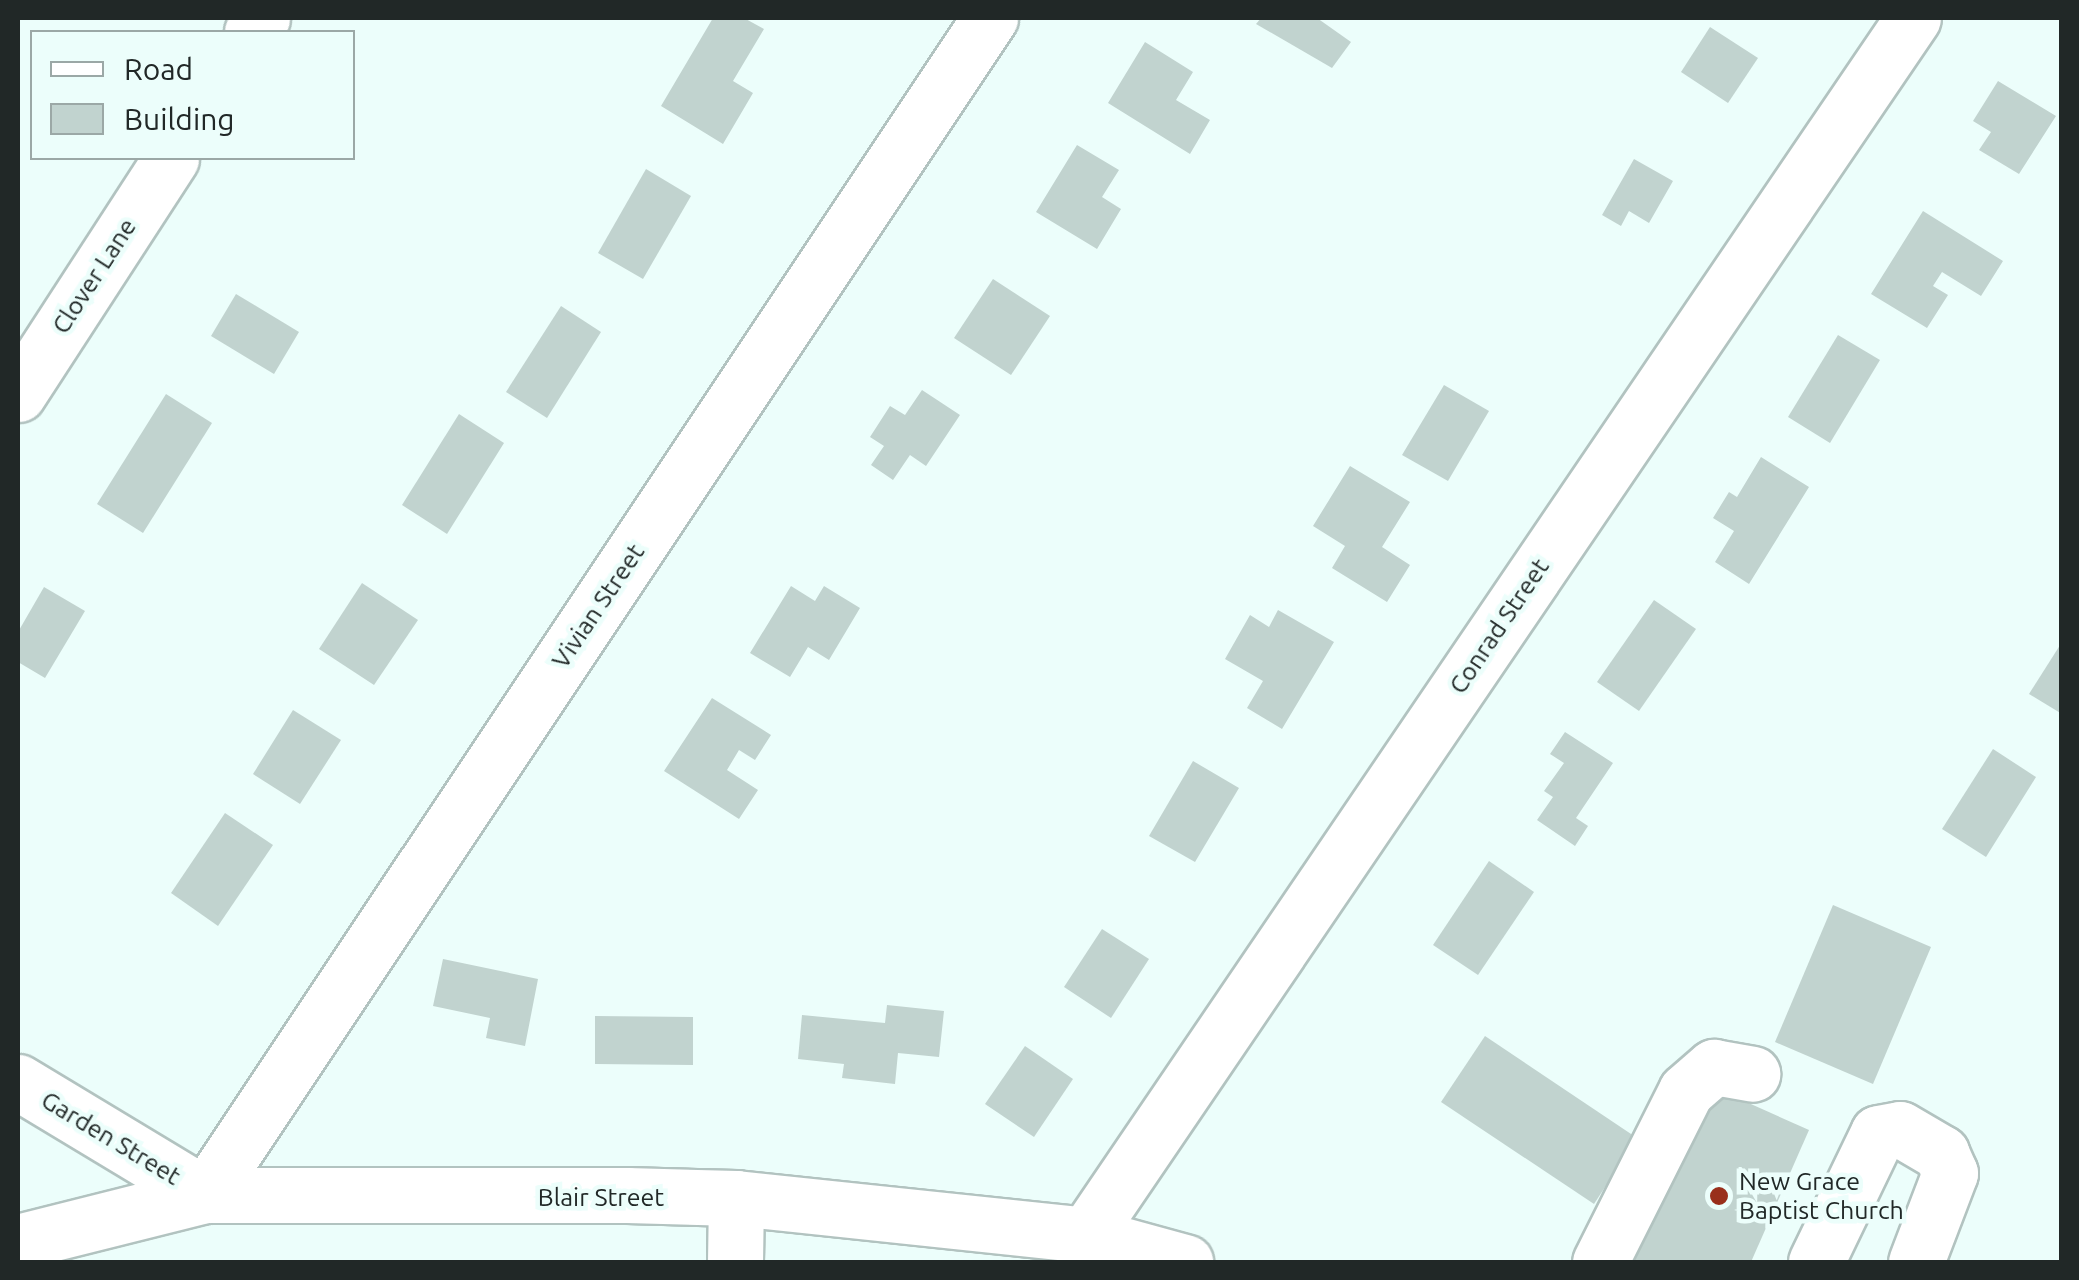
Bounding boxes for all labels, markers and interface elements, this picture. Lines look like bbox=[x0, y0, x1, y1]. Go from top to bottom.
legend bbox=[30, 30, 355, 160]
text: Road bbox=[124, 52, 193, 86]
text: Building bbox=[124, 102, 235, 136]
street label: Clover Lane bbox=[46, 213, 142, 339]
street label: Vivian Street bbox=[545, 538, 651, 674]
street label: Conrad Street bbox=[1443, 553, 1555, 699]
street label: Garden Street bbox=[36, 1085, 186, 1191]
place label: New Grace Baptist Church bbox=[1739, 1167, 1904, 1226]
street label: Blair Street bbox=[538, 1182, 664, 1212]
marker: New Grace Baptist Church bbox=[1708, 1185, 1730, 1207]

